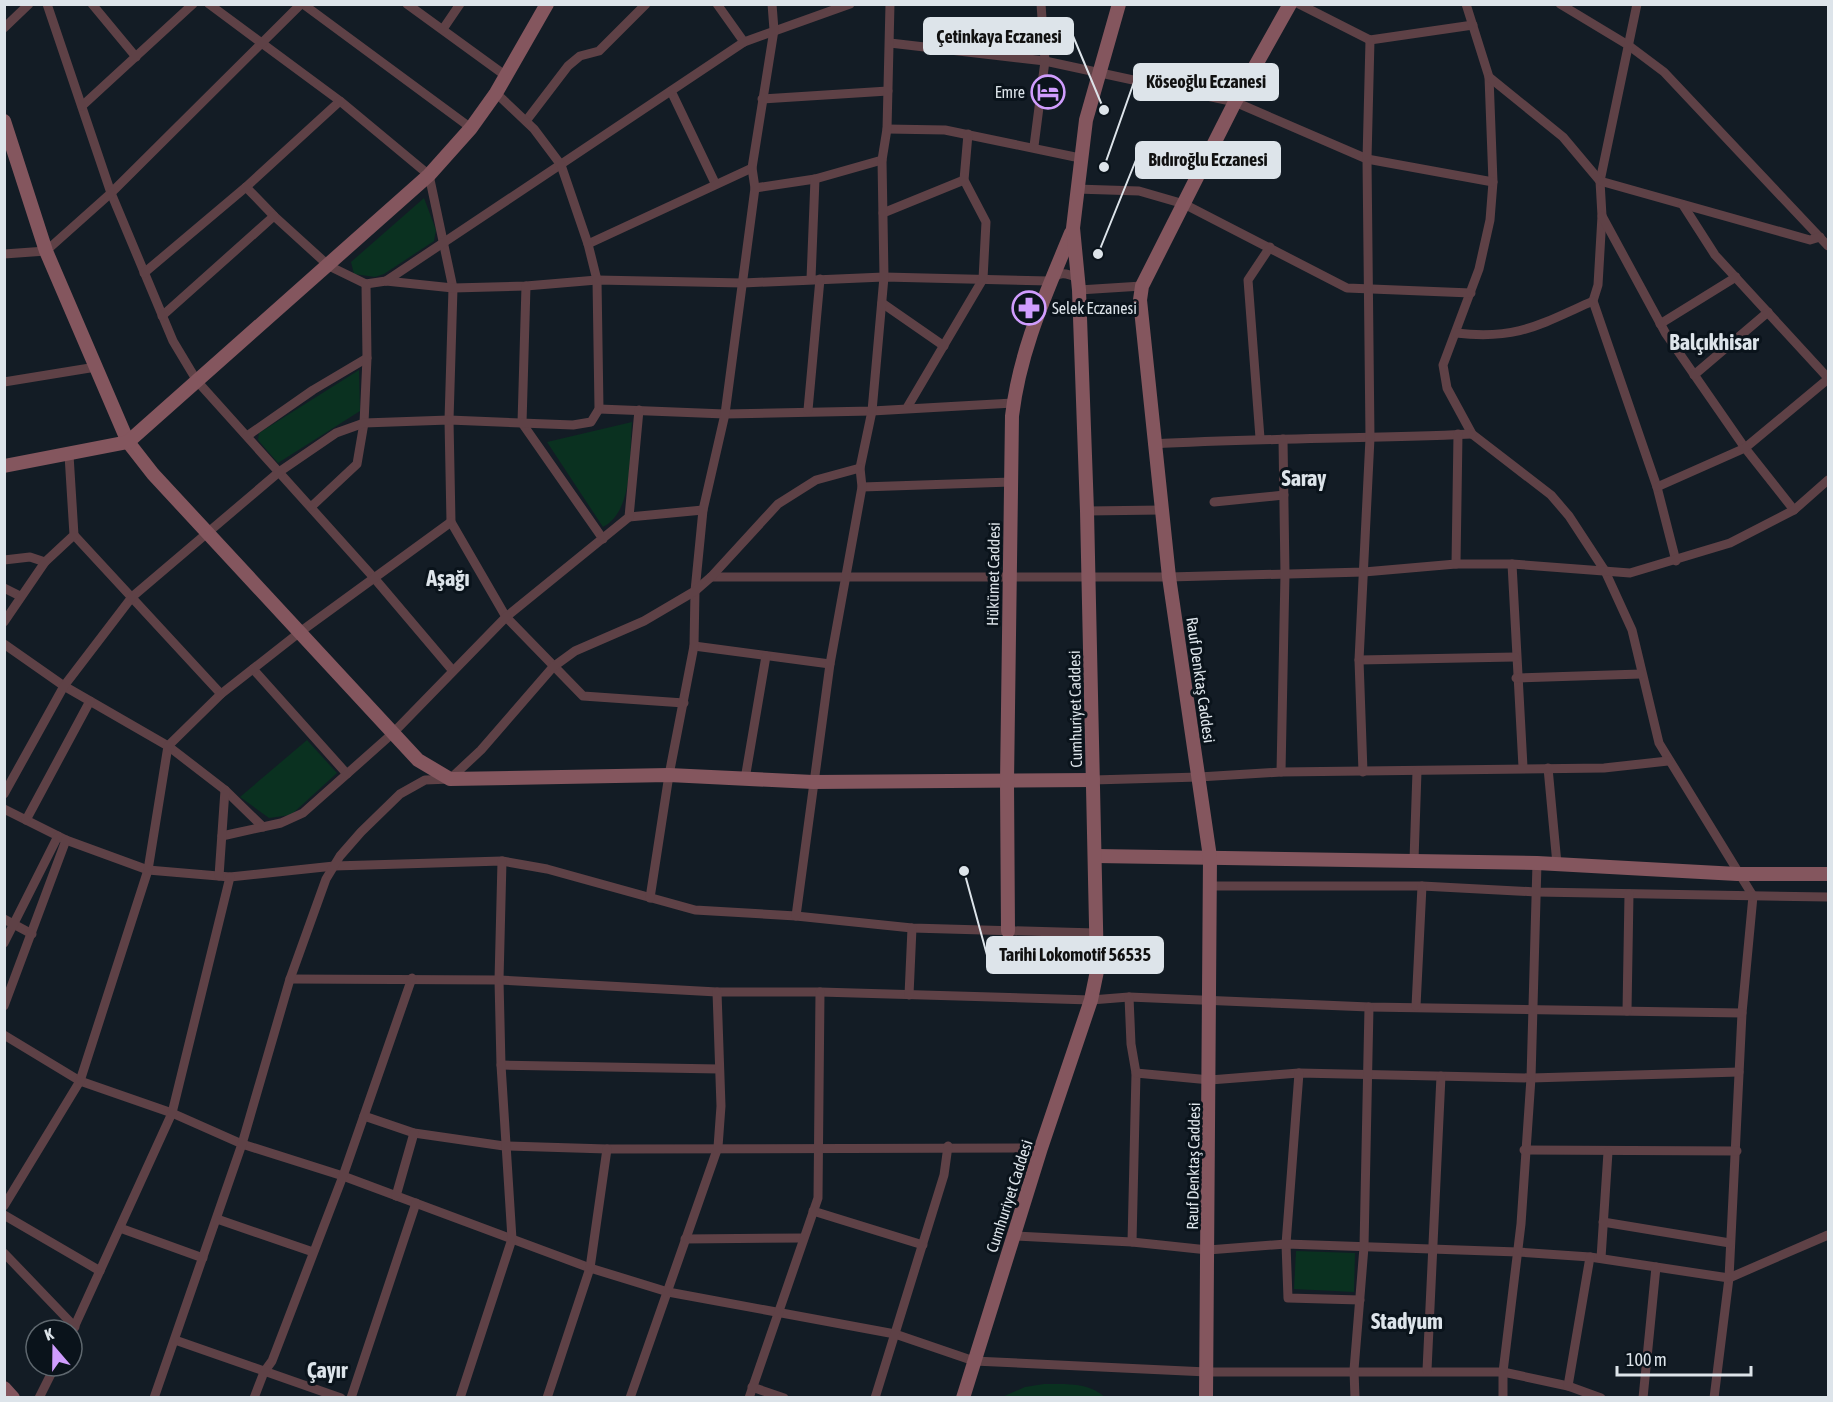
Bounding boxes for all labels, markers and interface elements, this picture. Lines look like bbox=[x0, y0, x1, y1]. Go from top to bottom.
callout: Çetinkaya Eczanesi bbox=[924, 18, 1073, 54]
text: Çetinkaya Eczanesi bbox=[936, 26, 1062, 47]
callout: Köseoğlu Eczanesi bbox=[1134, 64, 1278, 100]
text: Köseoğlu Eczanesi bbox=[1146, 71, 1266, 92]
hotel icon: Emre bbox=[1030, 74, 1066, 110]
place label: Emre bbox=[995, 83, 1025, 101]
callout: Bıdıroğlu Eczanesi bbox=[1136, 142, 1280, 178]
text: Bıdıroğlu Eczanesi bbox=[1148, 149, 1268, 170]
pharmacy icon: Selek Eczanesi bbox=[1011, 290, 1047, 326]
place label: Selek Eczanesi bbox=[1052, 299, 1137, 317]
district label: Balçıkhisar bbox=[1669, 329, 1759, 355]
district label: Saray bbox=[1282, 465, 1326, 491]
street label: Hükümet Caddesi bbox=[983, 522, 1003, 626]
district label: Aşağı bbox=[425, 565, 470, 591]
street label: Rauf Denktaş Caddesi bbox=[1182, 616, 1219, 744]
street label: Cumhuriyet Caddesi bbox=[1065, 650, 1086, 768]
callout: Tarihi Lokomotif 56535 bbox=[987, 937, 1163, 973]
text: Tarihi Lokomotif 56535 bbox=[999, 944, 1151, 965]
street label: Rauf Denktaş Caddesi bbox=[1183, 1102, 1204, 1230]
street label: Cumhuriyet Caddesi bbox=[982, 1137, 1037, 1255]
district label: Stadyum bbox=[1371, 1308, 1443, 1334]
north arrow bbox=[24, 1318, 84, 1378]
text: K bbox=[42, 1324, 56, 1344]
scale bar bbox=[1617, 1339, 1750, 1377]
text: 100 m bbox=[1626, 1349, 1667, 1370]
district label: Çayır bbox=[307, 1357, 348, 1383]

